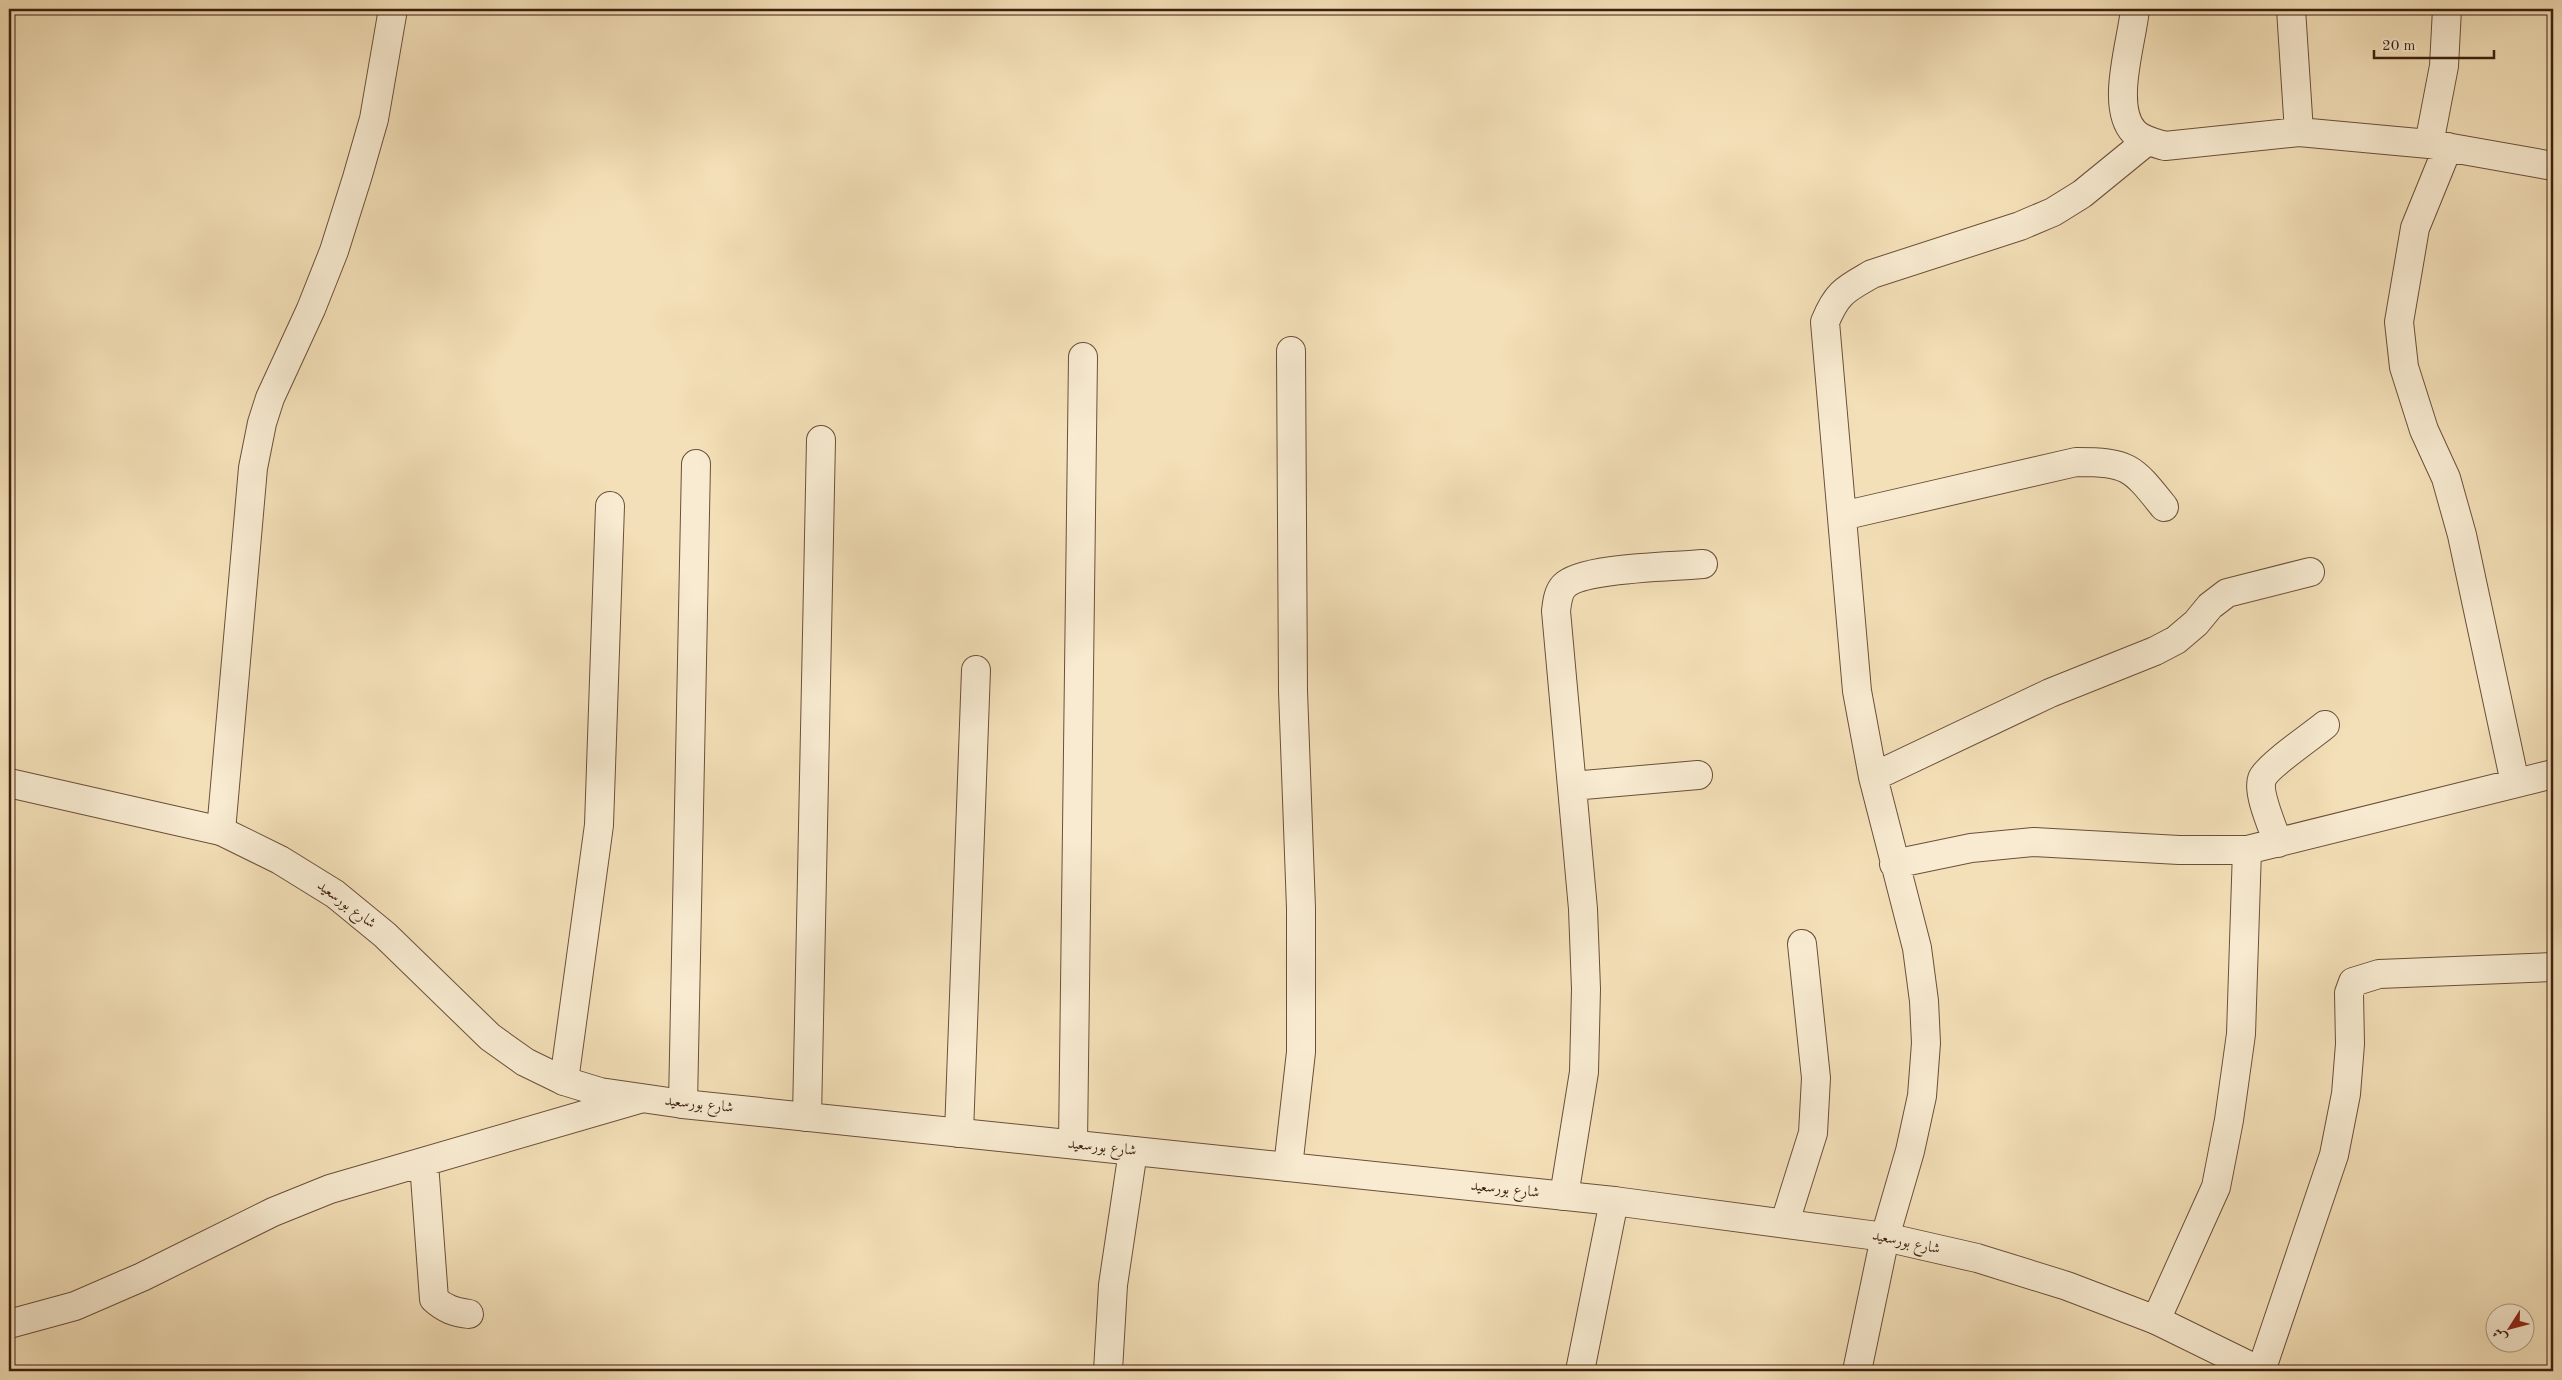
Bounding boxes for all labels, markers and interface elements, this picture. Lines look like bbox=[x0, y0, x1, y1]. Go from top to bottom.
scale bar bbox=[2374, 28, 2494, 60]
text: 20 m bbox=[2382, 39, 2416, 54]
street label: شارع بورسعيد bbox=[312, 878, 378, 935]
street label: شارع بورسعيد bbox=[663, 1094, 734, 1120]
street label: شارع بورسعيد bbox=[1066, 1137, 1137, 1163]
street label: شارع بورسعيد bbox=[1469, 1179, 1540, 1205]
street label: شارع بورسعيد bbox=[1870, 1228, 1941, 1261]
north arrow bbox=[2484, 1302, 2534, 1352]
text: ش bbox=[2490, 1325, 2510, 1345]

